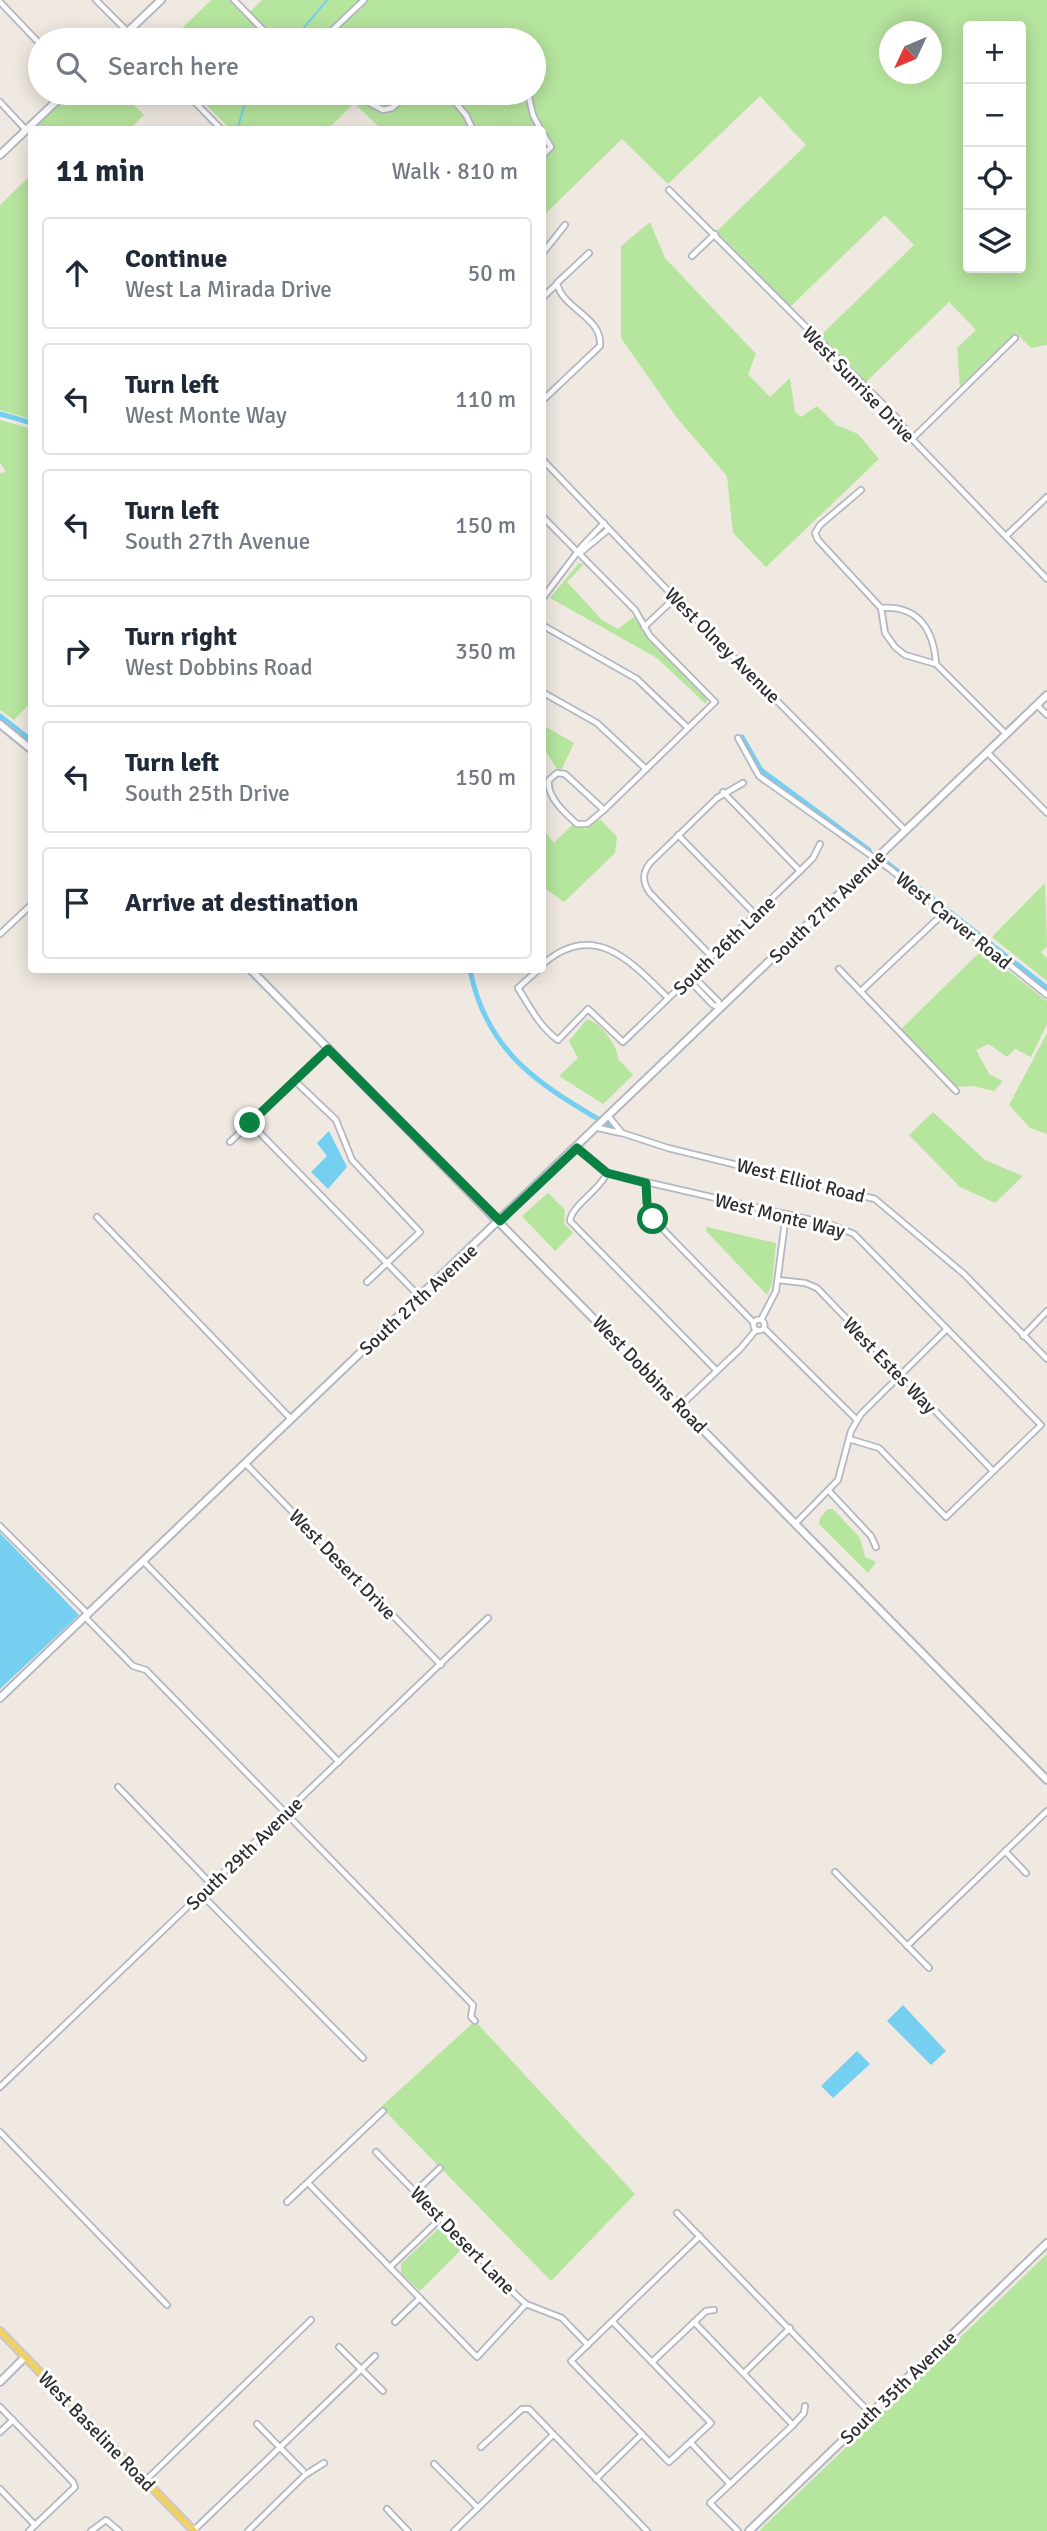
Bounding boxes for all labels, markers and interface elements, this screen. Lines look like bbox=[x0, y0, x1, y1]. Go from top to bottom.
north arrow bbox=[879, 21, 942, 84]
map controls bbox=[963, 21, 1026, 273]
button: + bbox=[963, 21, 1026, 84]
search box bbox=[28, 28, 546, 105]
icon: search bbox=[52, 48, 90, 86]
text: Search here bbox=[108, 51, 239, 83]
button: − bbox=[963, 84, 1026, 147]
button: locate bbox=[963, 147, 1026, 210]
text: 11 min bbox=[56, 153, 145, 190]
text: Walk · 810 m bbox=[392, 157, 518, 186]
button: layers bbox=[963, 210, 1026, 273]
text: Continue bbox=[125, 243, 227, 275]
icon: ahead bbox=[58, 254, 96, 292]
text: 50 m bbox=[468, 259, 516, 288]
text: West La Mirada Drive bbox=[125, 275, 332, 304]
street label: West Sunrise Drive bbox=[797, 322, 920, 448]
text: Turn left bbox=[125, 369, 219, 401]
icon: left bbox=[58, 380, 96, 418]
text: 110 m bbox=[455, 385, 516, 414]
text: West Monte Way bbox=[125, 401, 287, 430]
text: Turn left bbox=[125, 495, 219, 527]
icon: left bbox=[58, 506, 96, 544]
text: 150 m bbox=[455, 511, 516, 540]
text: South 27th Avenue bbox=[125, 527, 310, 556]
street label: West Olney Avenue bbox=[659, 583, 785, 709]
text: Turn right bbox=[125, 621, 237, 653]
icon: right bbox=[58, 632, 96, 670]
text: 350 m bbox=[455, 637, 516, 666]
text: West Dobbins Road bbox=[125, 653, 313, 682]
text: Turn left bbox=[125, 747, 219, 779]
icon: left bbox=[58, 758, 96, 796]
text: 150 m bbox=[455, 763, 516, 792]
text: South 25th Drive bbox=[125, 779, 290, 808]
street label: South 27th Avenue bbox=[764, 845, 891, 969]
street label: West Carver Road bbox=[891, 867, 1016, 975]
icon: arrive bbox=[58, 884, 96, 922]
text: Arrive at destination bbox=[125, 887, 358, 919]
street label: South 26th Lane bbox=[669, 891, 781, 1001]
route end bbox=[234, 1107, 265, 1138]
street label: West Elliot Road bbox=[734, 1153, 868, 1209]
street label: West Monte Way bbox=[712, 1188, 848, 1244]
route start bbox=[637, 1203, 668, 1234]
street label: South 27th Avenue bbox=[354, 1239, 483, 1361]
street label: West Dobbins Road bbox=[587, 1311, 712, 1439]
street label: West Estes Way bbox=[837, 1312, 942, 1419]
street label: West Desert Drive bbox=[283, 1504, 401, 1625]
street label: South 29th Avenue bbox=[181, 1792, 308, 1916]
street label: West Desert Lane bbox=[405, 2182, 520, 2300]
street label: South 35th Avenue bbox=[835, 2326, 962, 2450]
street label: West Baseline Road bbox=[33, 2366, 160, 2497]

